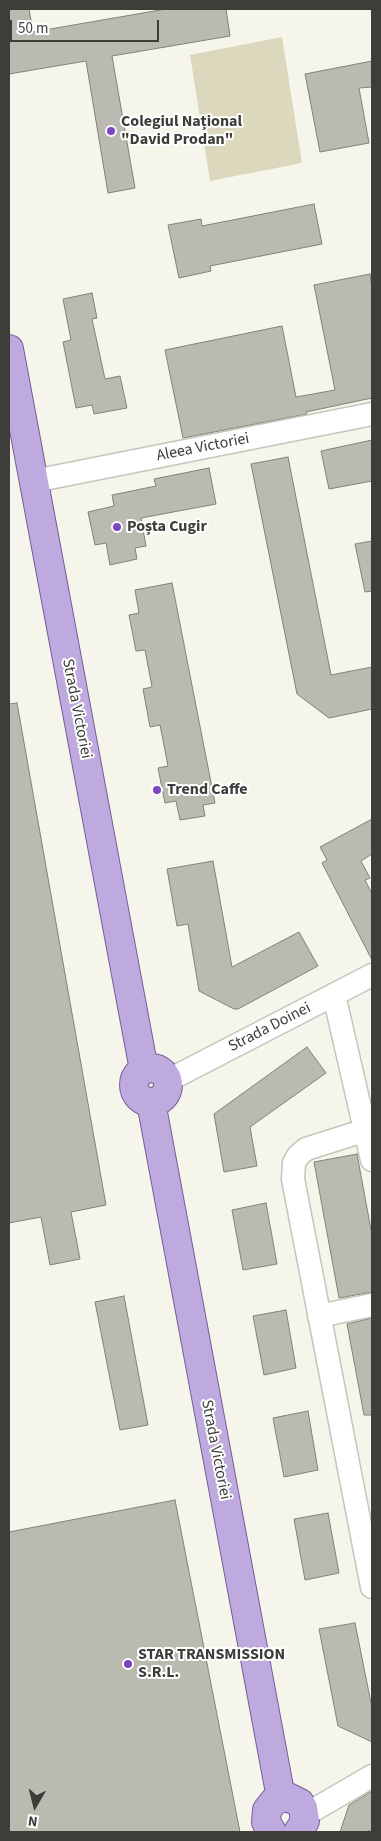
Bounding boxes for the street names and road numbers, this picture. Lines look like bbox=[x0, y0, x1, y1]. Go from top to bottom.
street label: Aleea Victoriei bbox=[155, 430, 251, 466]
street label: Strada Victoriei bbox=[57, 657, 95, 761]
street label: Strada Doinei bbox=[226, 999, 314, 1057]
street label: Strada Victoriei bbox=[196, 1398, 234, 1502]

